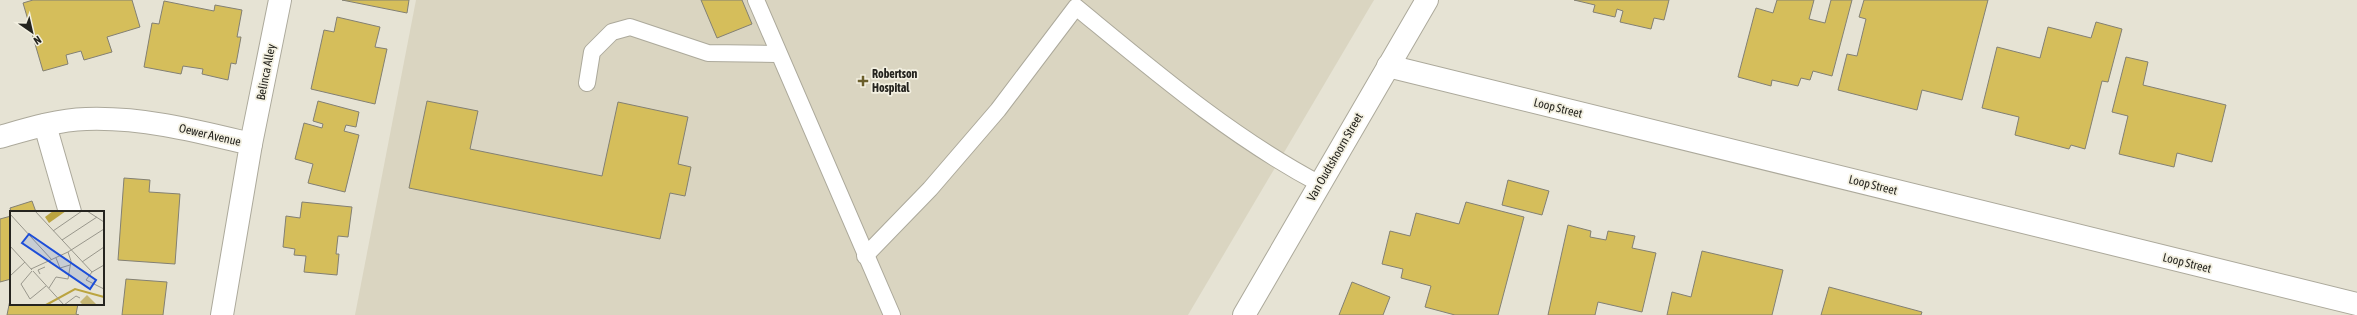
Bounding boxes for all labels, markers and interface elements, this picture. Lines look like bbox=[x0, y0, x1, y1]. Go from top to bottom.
north arrow bbox=[12, 12, 52, 52]
text: N bbox=[32, 33, 44, 47]
street label: Belinca Alley bbox=[254, 43, 278, 101]
place label: Robertson Hospital bbox=[872, 67, 918, 95]
marker: Robertson Hospital bbox=[857, 75, 869, 87]
street label: Loop Street bbox=[1532, 95, 1584, 121]
street label: Van Oudtshoorn Street bbox=[1304, 110, 1366, 203]
street label: Oewer Avenue bbox=[178, 121, 242, 149]
street label: Loop Street bbox=[1847, 172, 1899, 198]
inset map bbox=[10, 211, 104, 305]
street label: Loop Street bbox=[2161, 250, 2213, 276]

